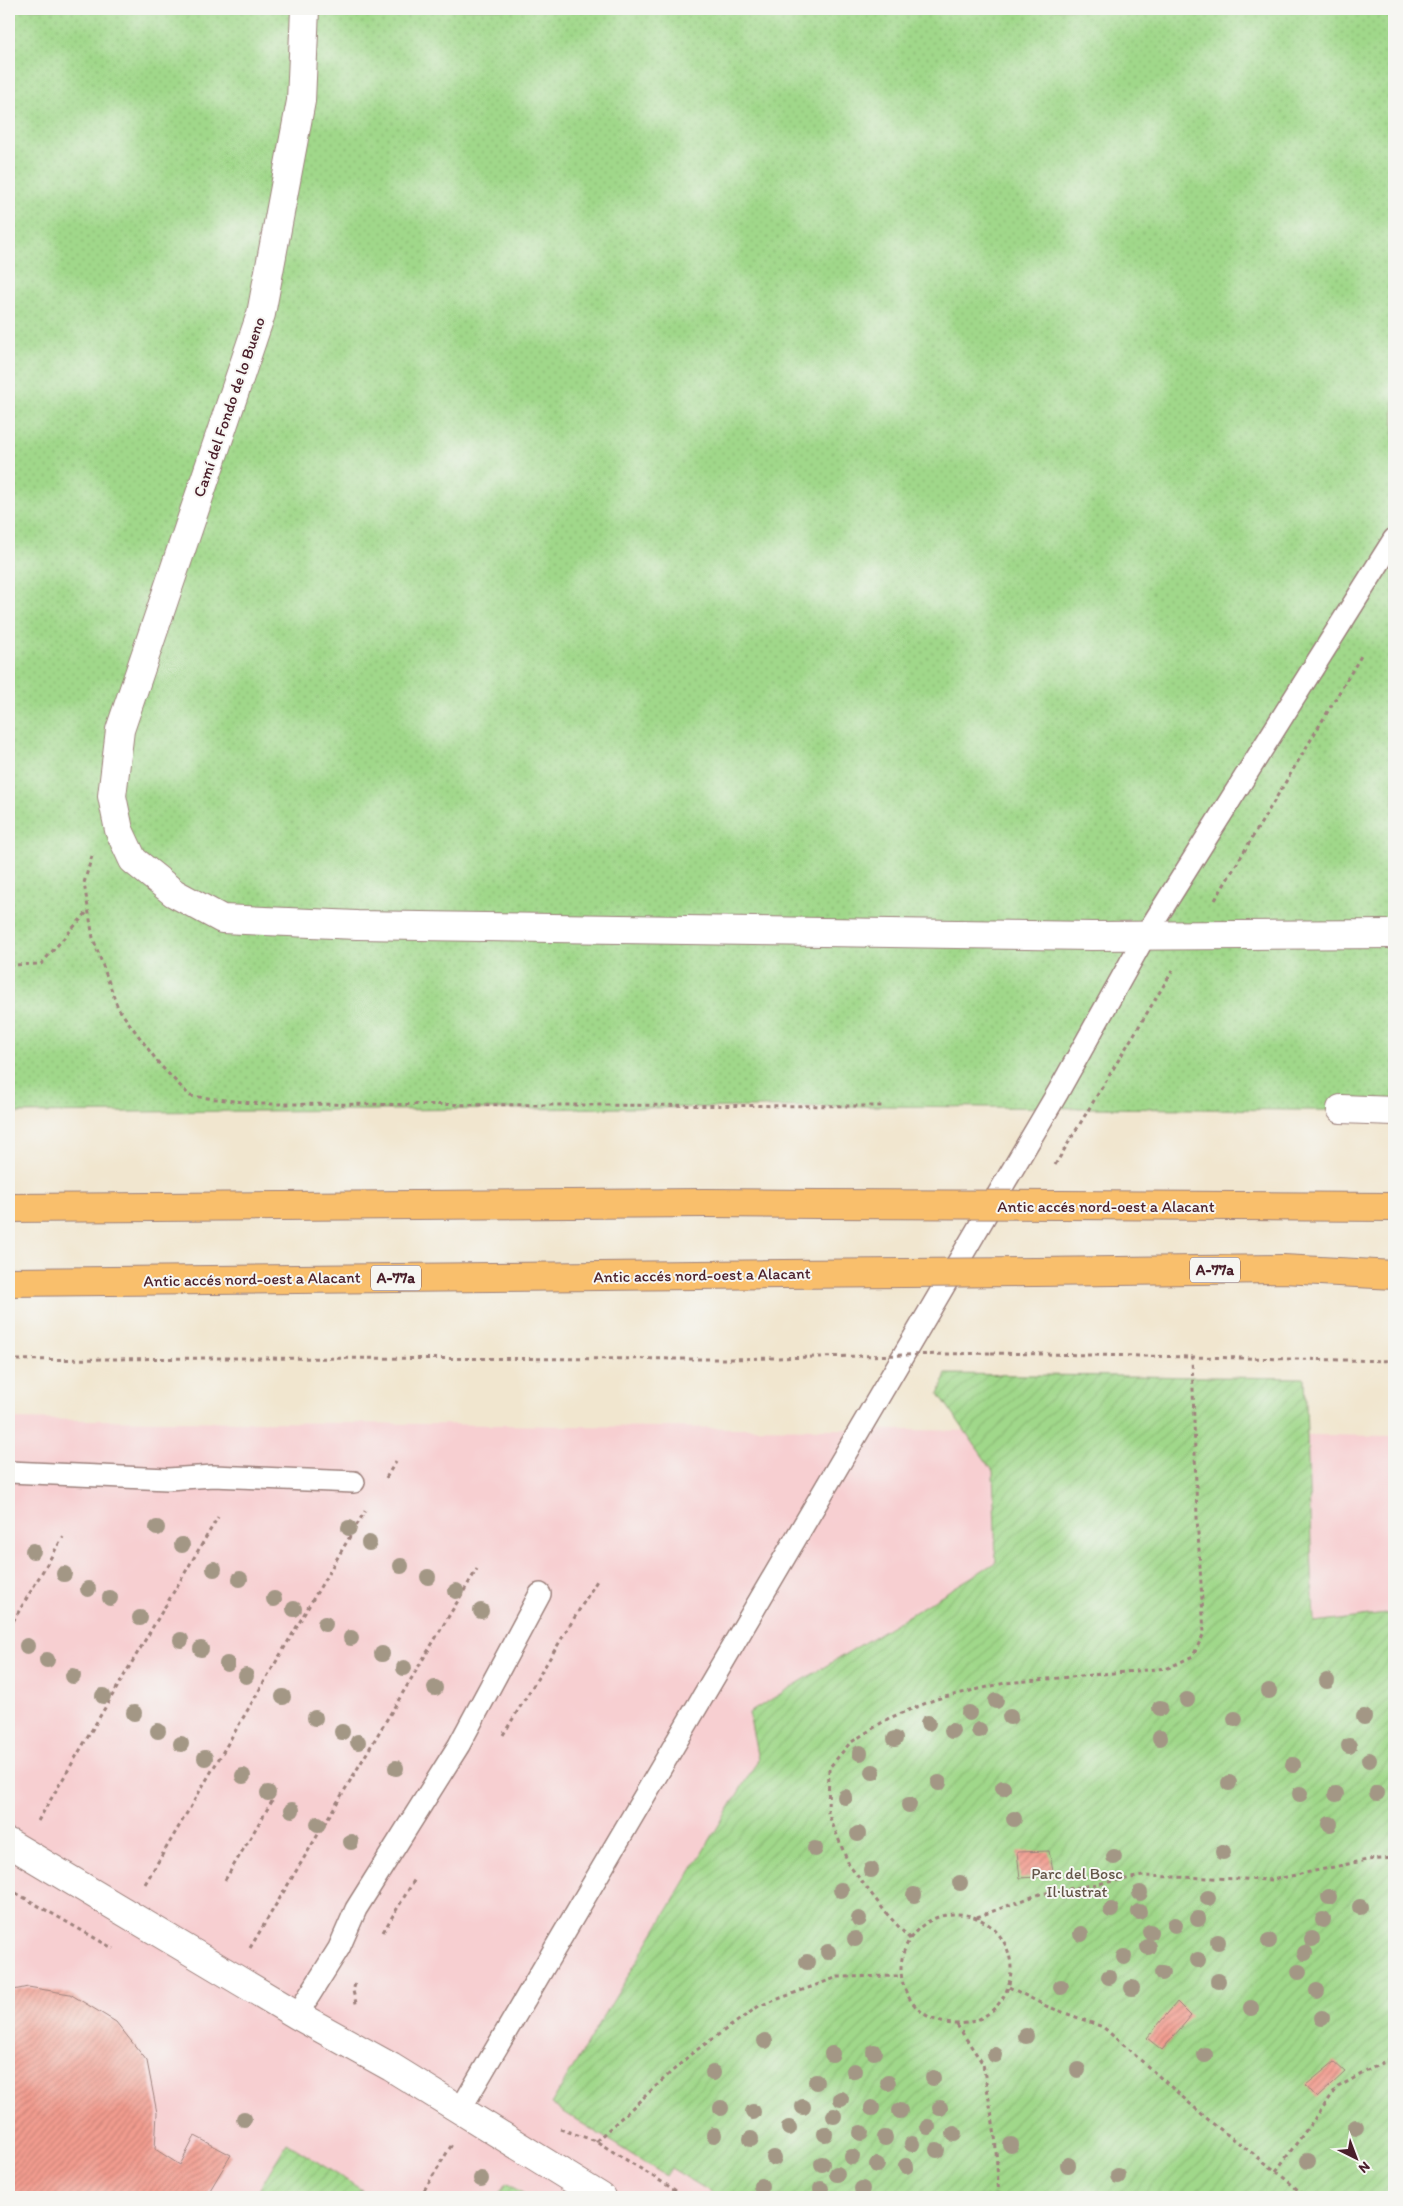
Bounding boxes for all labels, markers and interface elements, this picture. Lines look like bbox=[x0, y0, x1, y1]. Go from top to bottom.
street label: Camí del Fondo de lo Bueno bbox=[189, 314, 269, 500]
street label: Antic accés nord-oest a Alacant bbox=[997, 1197, 1215, 1216]
road number: A-77a bbox=[1190, 1258, 1240, 1282]
street label: Antic accés nord-oest a Alacant bbox=[593, 1264, 811, 1286]
road number: A-77a bbox=[371, 1266, 421, 1290]
street label: Antic accés nord-oest a Alacant bbox=[143, 1268, 361, 1290]
park label: Parc del Bosc Il·lustrat bbox=[1031, 1864, 1123, 1901]
north arrow bbox=[1330, 2134, 1380, 2184]
text: N bbox=[1355, 2158, 1374, 2177]

